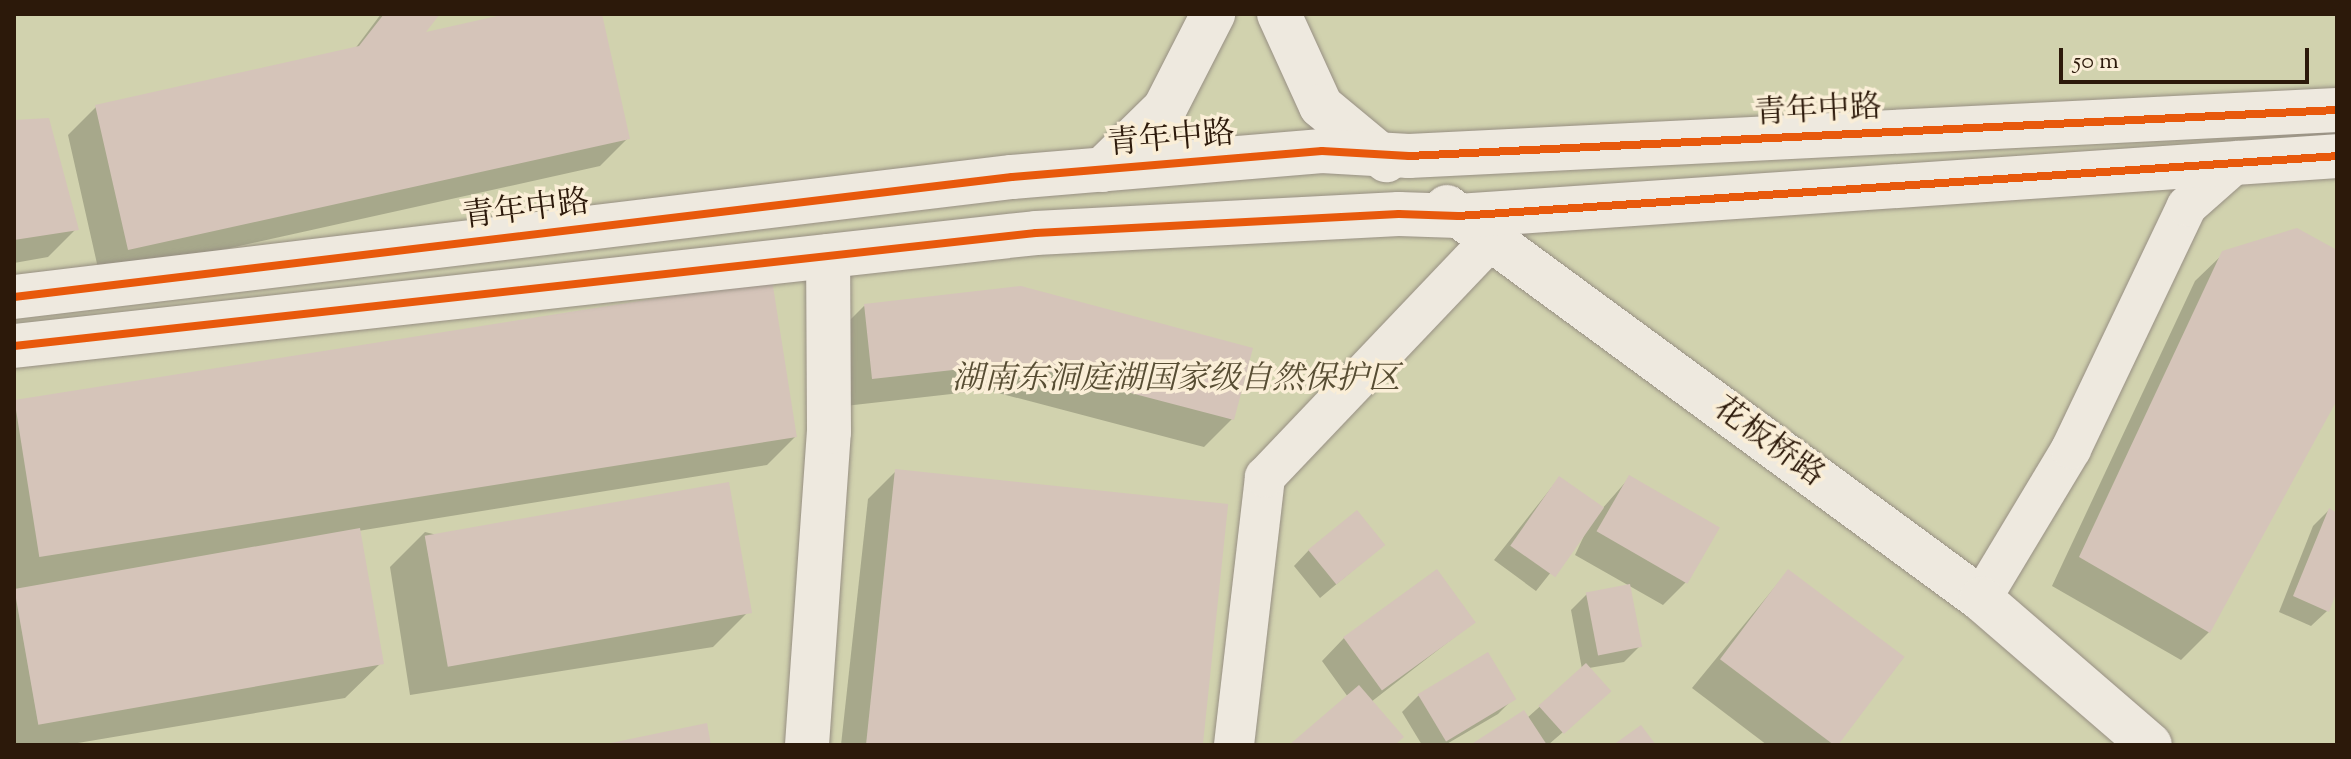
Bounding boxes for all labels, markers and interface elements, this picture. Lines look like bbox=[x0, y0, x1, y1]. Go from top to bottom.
scale bar bbox=[2063, 32, 2313, 82]
text: 50 m bbox=[2073, 45, 2119, 79]
street label: 青年中路 bbox=[1753, 89, 1883, 135]
street label: 青年中路 bbox=[1106, 115, 1236, 165]
street label: 青年中路 bbox=[460, 184, 592, 238]
park label: 湖南东洞庭湖国家级自然保护区 bbox=[952, 361, 1400, 399]
street label: 花板桥路 bbox=[1705, 390, 1831, 496]

